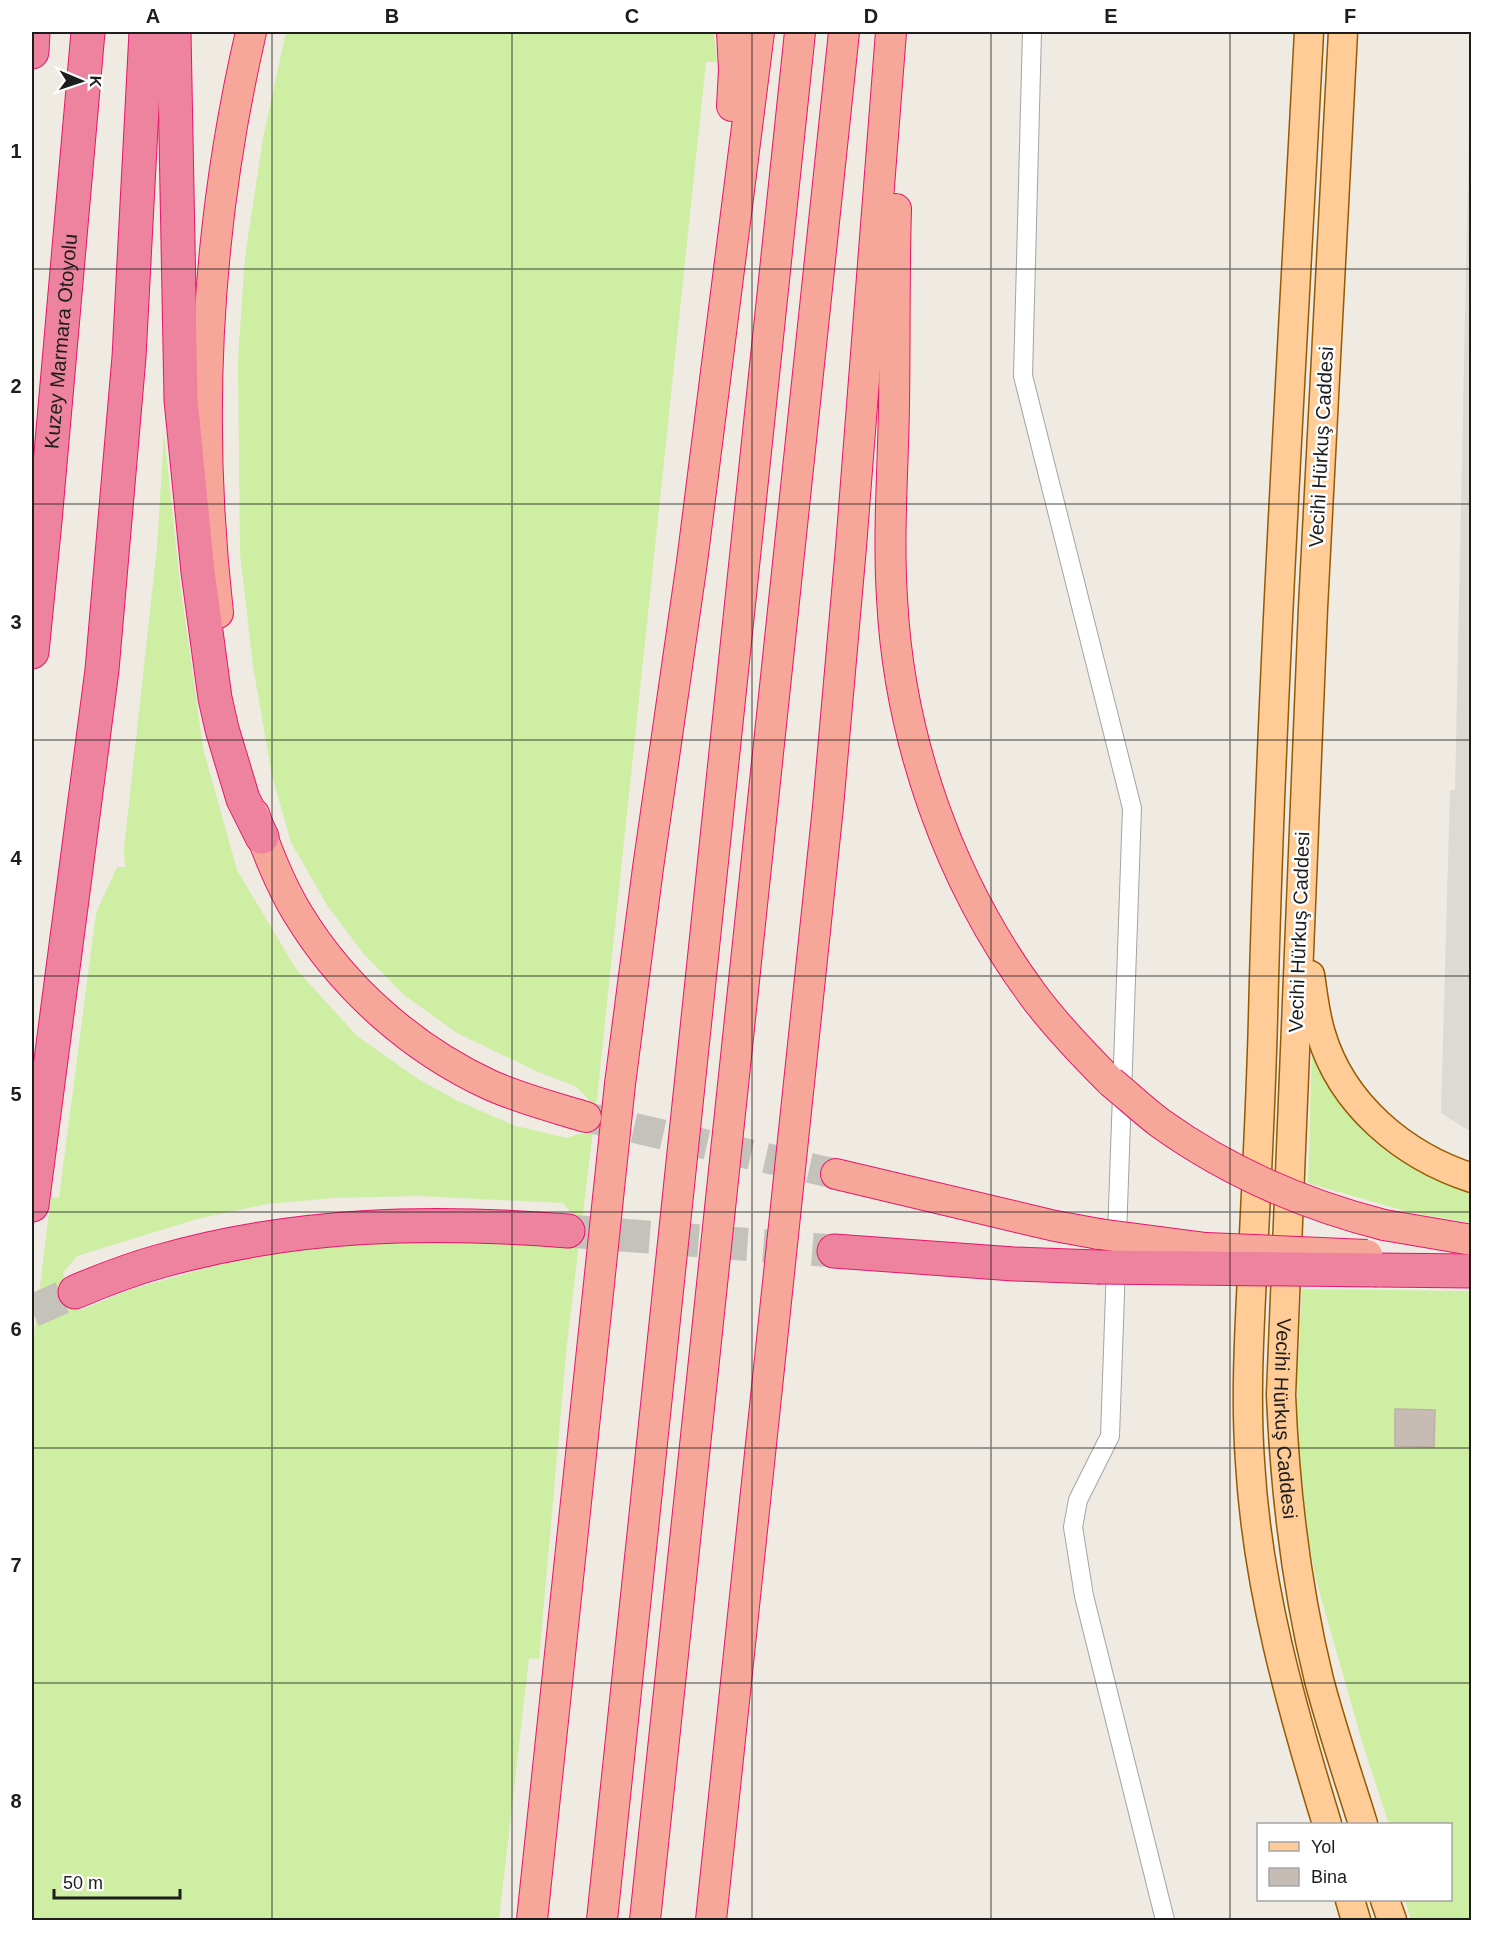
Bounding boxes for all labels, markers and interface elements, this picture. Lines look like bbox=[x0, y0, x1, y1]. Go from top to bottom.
text: A bbox=[146, 5, 160, 27]
text: B bbox=[385, 5, 399, 27]
text: C bbox=[625, 5, 639, 27]
text: D bbox=[864, 5, 878, 27]
text: E bbox=[1104, 5, 1118, 27]
text: F bbox=[1344, 5, 1356, 27]
north arrow bbox=[51, 51, 111, 111]
text: K bbox=[87, 75, 104, 88]
text: 1 bbox=[10, 140, 22, 162]
street label: Kuzey Marmara Otoyolu bbox=[40, 233, 81, 450]
street label: Vecihi Hürkuş Caddesi bbox=[1305, 346, 1337, 548]
text: 2 bbox=[10, 375, 22, 397]
text: 3 bbox=[10, 611, 22, 633]
street label: Vecihi Hürkuş Caddesi bbox=[1284, 831, 1314, 1033]
text: 4 bbox=[10, 847, 22, 869]
text: 5 bbox=[10, 1083, 22, 1105]
text: 6 bbox=[10, 1318, 22, 1340]
street label: Vecihi Hürkuş Caddesi bbox=[1270, 1318, 1301, 1520]
text: 7 bbox=[10, 1554, 22, 1576]
text: 8 bbox=[10, 1790, 22, 1812]
legend bbox=[1257, 1823, 1452, 1901]
text: Yol bbox=[1311, 1837, 1335, 1857]
scale bar bbox=[54, 1862, 180, 1900]
text: Bina bbox=[1311, 1867, 1348, 1887]
text: 50 m bbox=[63, 1873, 103, 1893]

